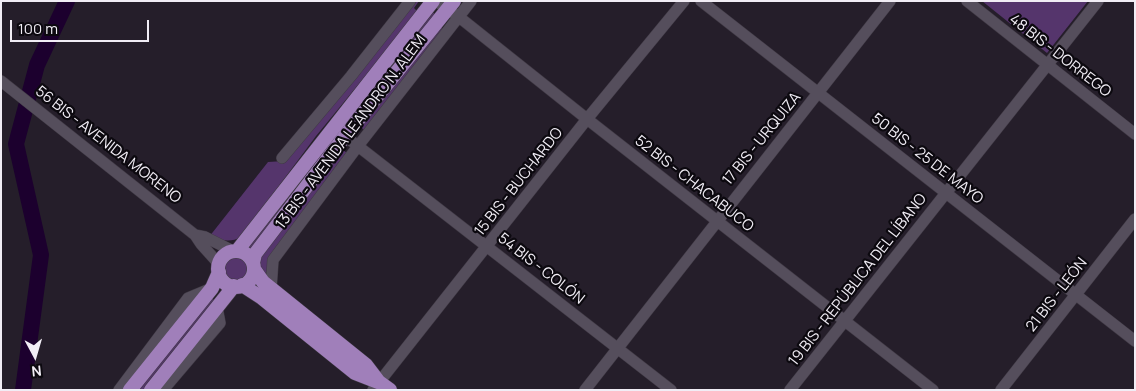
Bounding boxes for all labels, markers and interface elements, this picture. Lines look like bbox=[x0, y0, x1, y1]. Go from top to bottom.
scale bar bbox=[12, 10, 151, 42]
street label: 48 BIS - DORREGO bbox=[1006, 11, 1114, 101]
text: 100 m bbox=[18, 18, 58, 39]
street label: 13 BIS - AVENIDA LEANDRO N. ALEM bbox=[272, 31, 430, 233]
street label: 56 BIS - AVENIDA MORENO bbox=[32, 83, 184, 207]
street label: 17 BIS - URQUIZA bbox=[719, 89, 805, 189]
street label: 50 BIS - 25 DE MAYO bbox=[868, 110, 986, 208]
street label: 15 BIS - BUCHARDO bbox=[471, 124, 567, 240]
street label: 52 BIS - CHACABUCO bbox=[631, 132, 757, 236]
street label: 19 BIS - REPÚBLICA DEL LÍBANO bbox=[785, 190, 931, 370]
street label: 54 BIS - COLÓN bbox=[494, 230, 588, 308]
street label: 21 BIS - LEÓN bbox=[1023, 255, 1091, 335]
north arrow bbox=[10, 331, 60, 381]
text: N bbox=[31, 361, 43, 381]

